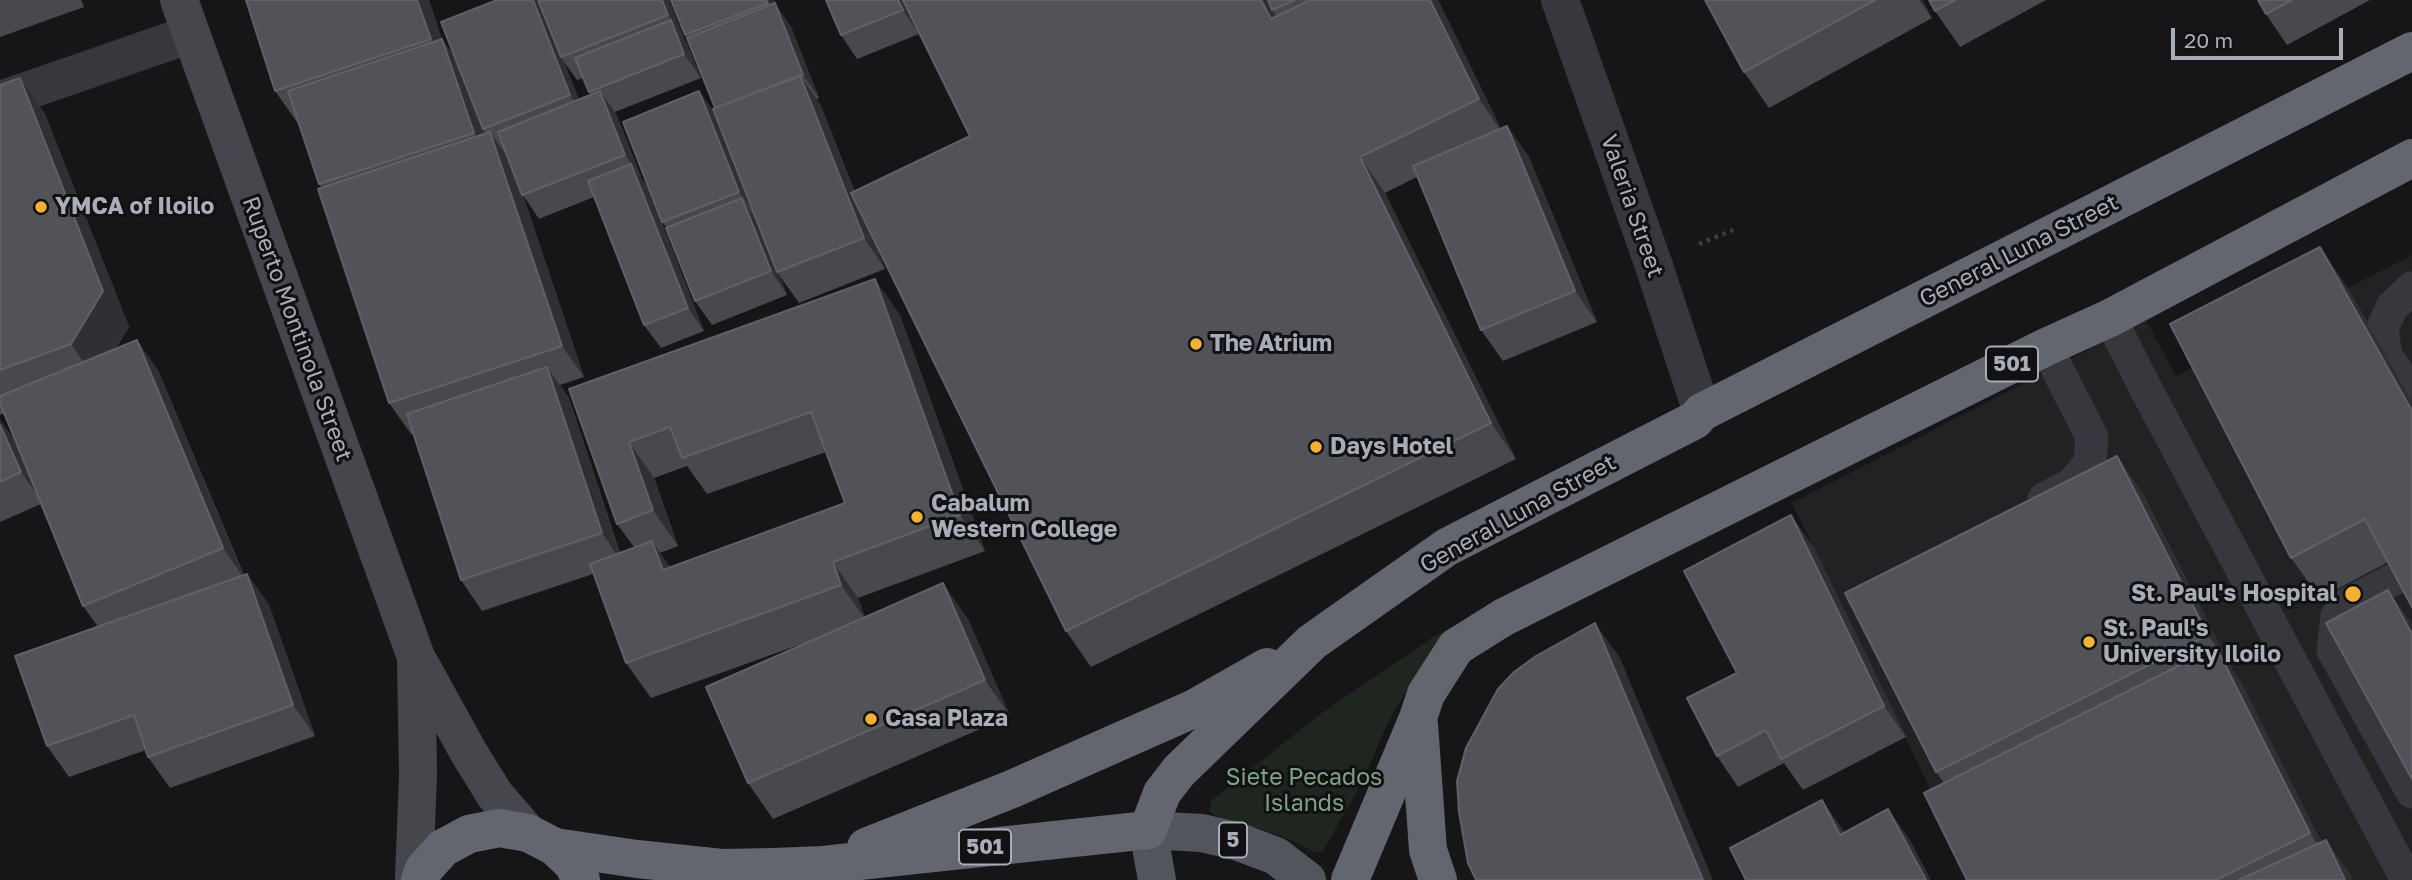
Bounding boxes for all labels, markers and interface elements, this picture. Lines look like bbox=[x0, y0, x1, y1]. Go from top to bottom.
scale bar bbox=[2174, 14, 2346, 58]
text: 20 m bbox=[2184, 27, 2233, 53]
street label: Valeria Street bbox=[1595, 131, 1669, 281]
street label: General Luna Street bbox=[1915, 189, 2123, 313]
place label: YMCA of Iloilo bbox=[55, 193, 214, 221]
street label: Ruperto Montinola Street bbox=[236, 193, 358, 465]
marker: YMCA of Iloilo bbox=[33, 199, 49, 215]
place label: The Atrium bbox=[1210, 330, 1332, 358]
marker: The Atrium bbox=[1188, 336, 1204, 352]
road number: 501 bbox=[1986, 346, 2038, 382]
place label: Days Hotel bbox=[1330, 433, 1453, 461]
marker: Days Hotel bbox=[1308, 439, 1324, 455]
street label: General Luna Street bbox=[1415, 449, 1621, 579]
place label: Cabalum Western College bbox=[931, 490, 1117, 544]
marker: Cabalum Western College bbox=[909, 509, 925, 525]
place label: St. Paul's Hospital bbox=[2131, 580, 2337, 608]
marker: St. Paul's Hospital bbox=[2343, 584, 2363, 604]
place label: St. Paul's University Iloilo bbox=[2103, 615, 2281, 669]
marker: St. Paul's University Iloilo bbox=[2081, 634, 2097, 650]
place label: Casa Plaza bbox=[885, 705, 1008, 733]
marker: Casa Plaza bbox=[863, 711, 879, 727]
park label: Siete Pecados Islands bbox=[1226, 764, 1382, 818]
road number: 5 bbox=[1219, 822, 1247, 858]
road number: 501 bbox=[959, 830, 1011, 864]

